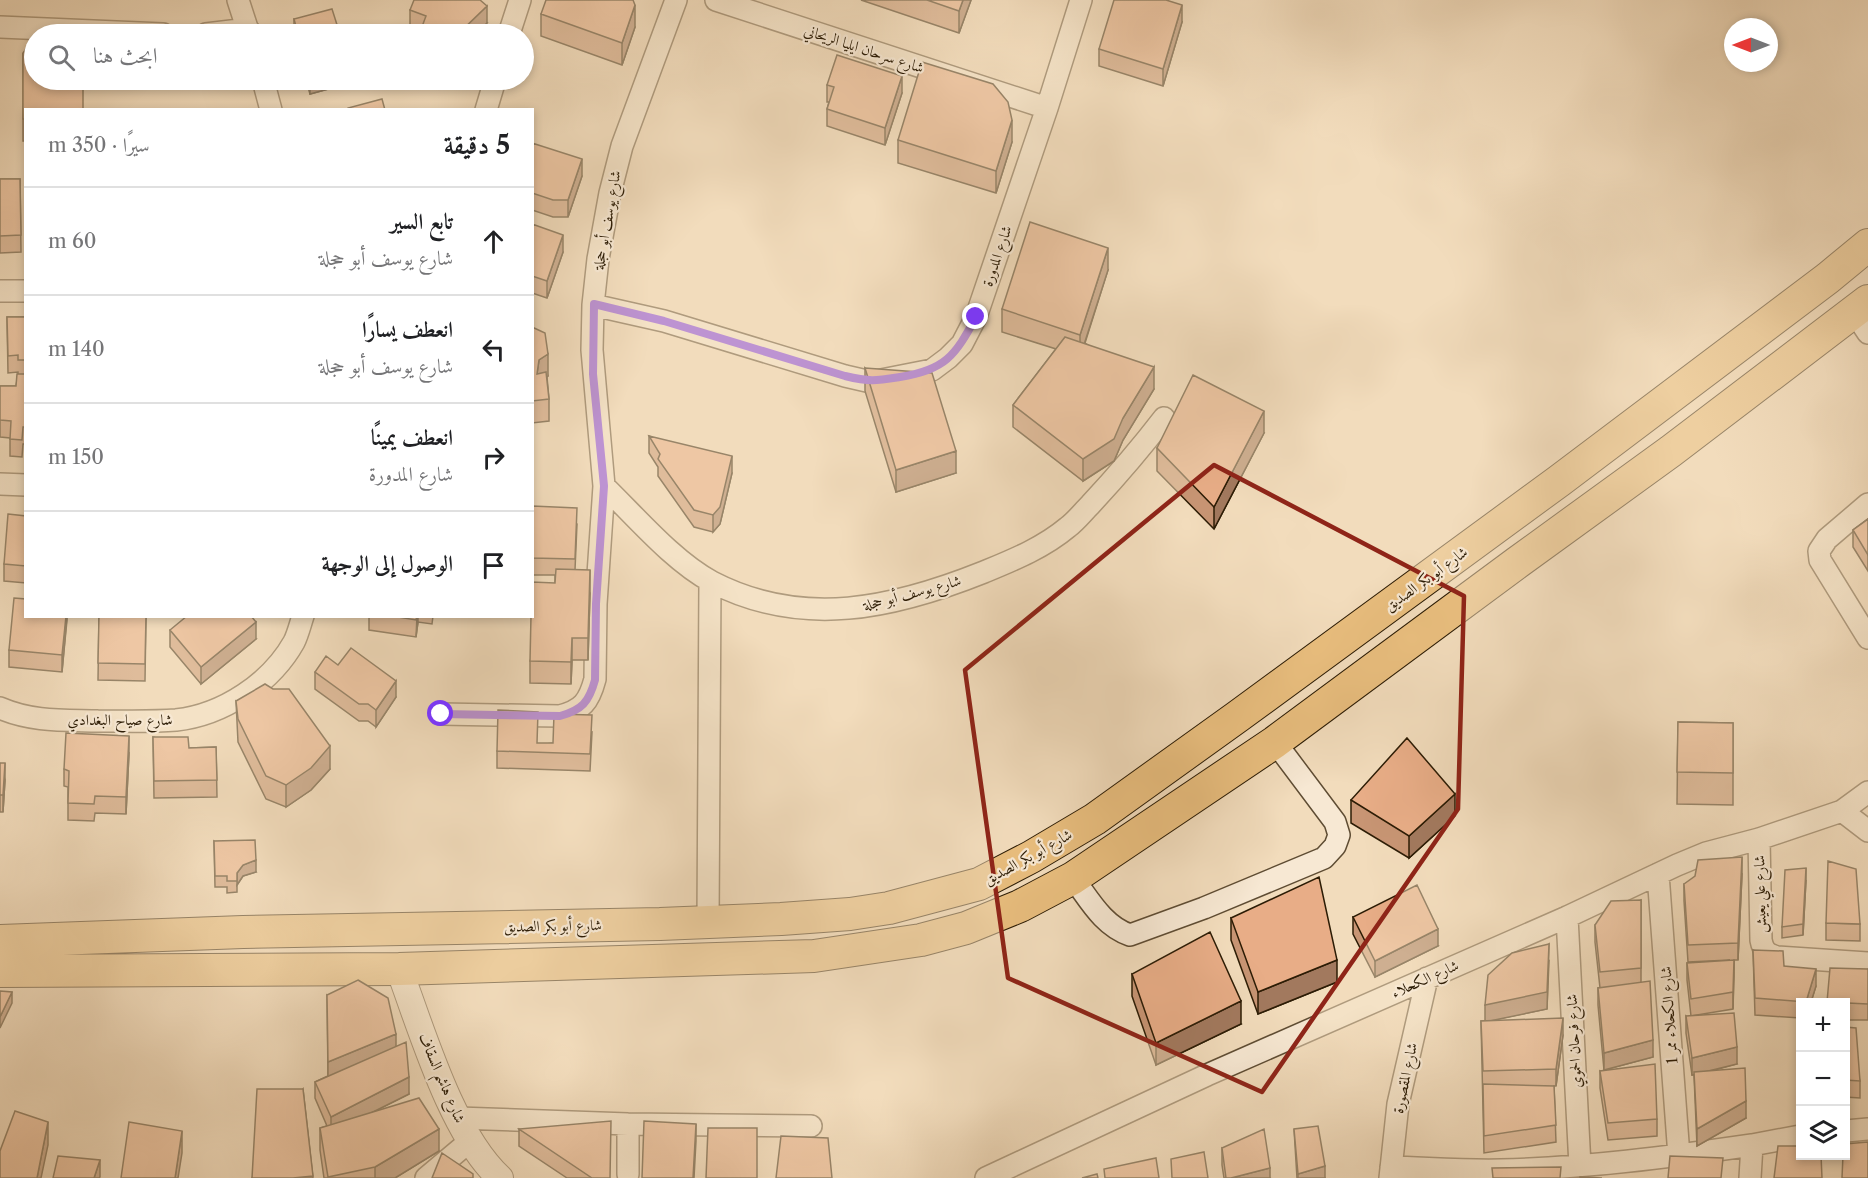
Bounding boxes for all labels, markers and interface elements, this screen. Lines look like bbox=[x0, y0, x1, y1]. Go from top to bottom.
north arrow bbox=[1724, 18, 1778, 72]
street label: شارع سرحان ايليا الريحاني bbox=[801, 20, 927, 81]
search box bbox=[24, 24, 534, 90]
icon: search bbox=[45, 41, 78, 74]
text: ابحث هنا bbox=[93, 42, 158, 69]
text: 5 دقيقة bbox=[444, 129, 510, 161]
text: سيرًا · 350 m bbox=[48, 133, 150, 157]
street label: شارع يوسف أبو حجلة bbox=[587, 169, 629, 273]
text: تابع السير bbox=[390, 208, 453, 235]
street label: شارع المدورة bbox=[977, 223, 1020, 290]
icon: ahead bbox=[477, 225, 510, 258]
text: 60 m bbox=[48, 229, 96, 253]
text: شارع يوسف أبو حجلة bbox=[319, 246, 453, 270]
route end bbox=[962, 303, 988, 329]
text: انعطف يسارًا bbox=[362, 316, 453, 343]
icon: left bbox=[477, 333, 510, 366]
text: 140 m bbox=[48, 337, 105, 361]
text: شارع يوسف أبو حجلة bbox=[319, 354, 453, 378]
text: انعطف يمينًا bbox=[371, 424, 453, 451]
icon: right bbox=[477, 441, 510, 474]
text: 150 m bbox=[48, 445, 104, 469]
text: شارع المدورة bbox=[369, 462, 453, 486]
street label: شارع أبو بكر الصديق bbox=[1380, 541, 1473, 618]
icon: arrive bbox=[477, 549, 510, 582]
text: الوصول إلى الوجهة bbox=[321, 550, 453, 577]
street label: شارع يوسف أبو حجلة bbox=[860, 569, 964, 619]
route start bbox=[427, 700, 453, 726]
street label: شارع صياح البغدادي bbox=[67, 710, 173, 733]
street label: شارع أبو بكر الصديق bbox=[980, 824, 1077, 892]
street label: شارع علي يعيش bbox=[1749, 855, 1775, 933]
street label: شارع أبو بكر الصديق bbox=[504, 914, 602, 940]
street label: شارع الكحلاء bbox=[1388, 955, 1463, 1005]
street label: شارع الكحلاء ممر 1 bbox=[1656, 965, 1685, 1065]
street label: شارع فرحان الحموي bbox=[1562, 993, 1589, 1089]
map controls bbox=[1796, 998, 1850, 1160]
button: + bbox=[1796, 998, 1850, 1052]
street label: شارع هاشم السقاف bbox=[409, 1030, 470, 1128]
street label: شارع المقصورة bbox=[1388, 1041, 1425, 1116]
button: − bbox=[1796, 1052, 1850, 1106]
button: layers bbox=[1796, 1106, 1850, 1160]

